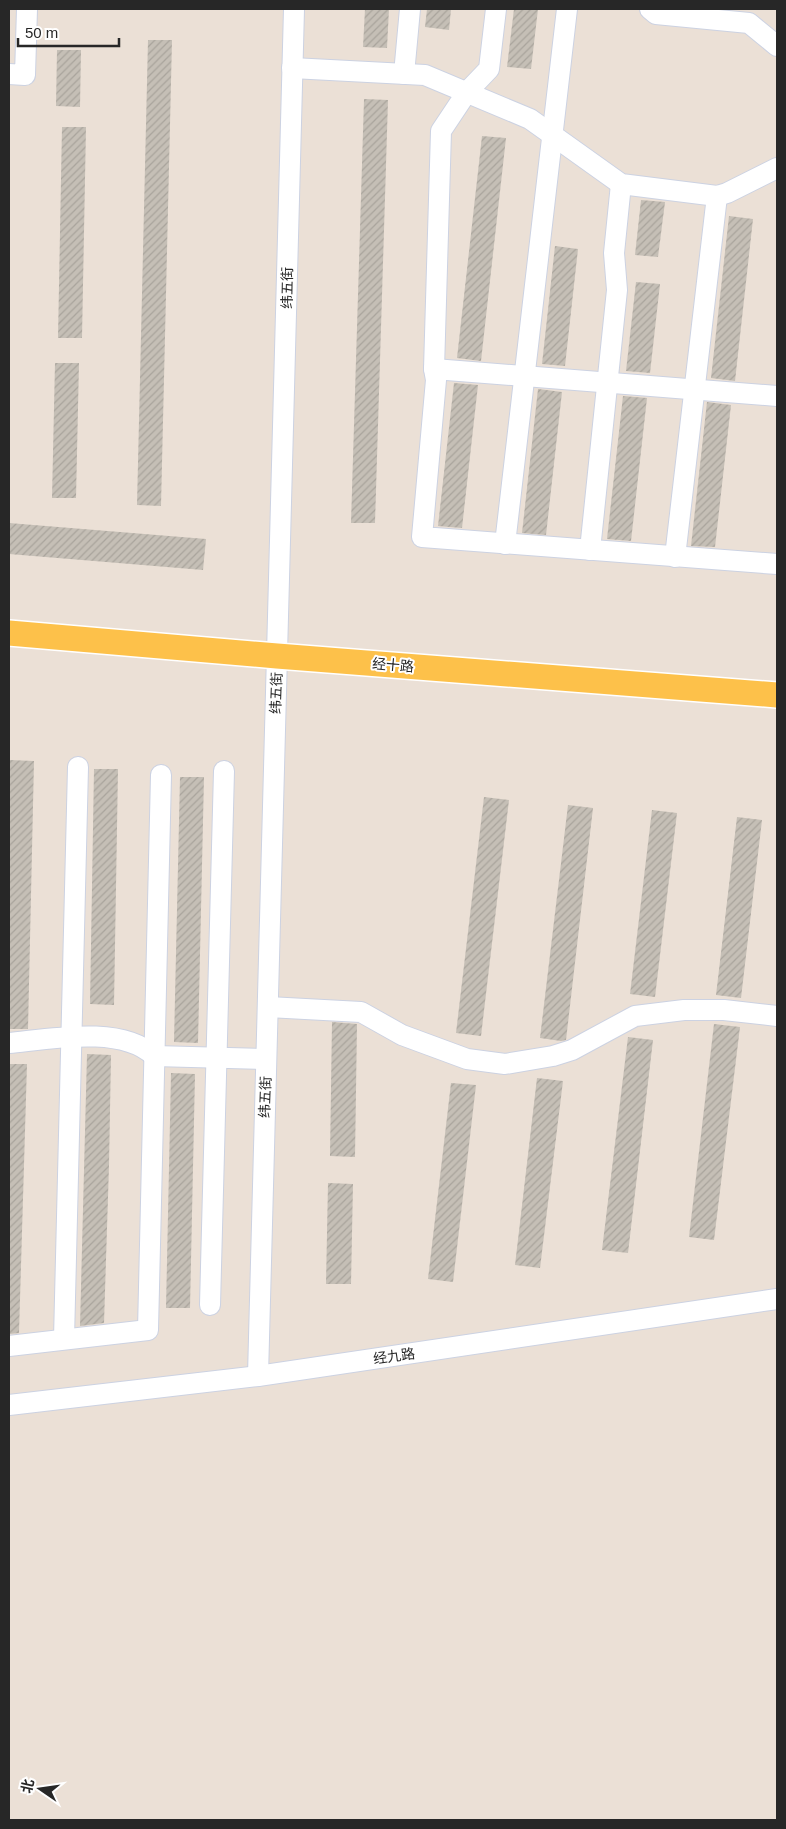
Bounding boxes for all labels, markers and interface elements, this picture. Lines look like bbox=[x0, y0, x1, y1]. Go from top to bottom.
scale bar bbox=[18, 15, 119, 47]
text: 50 m bbox=[25, 24, 58, 41]
street label: 纬五街 bbox=[279, 267, 295, 309]
street label: 经十路 bbox=[371, 655, 415, 675]
street label: 纬五街 bbox=[267, 672, 285, 714]
street label: 纬五街 bbox=[256, 1076, 274, 1118]
street label: 经九路 bbox=[372, 1345, 416, 1367]
north arrow bbox=[15, 1764, 65, 1814]
text: 北 bbox=[18, 1777, 37, 1795]

